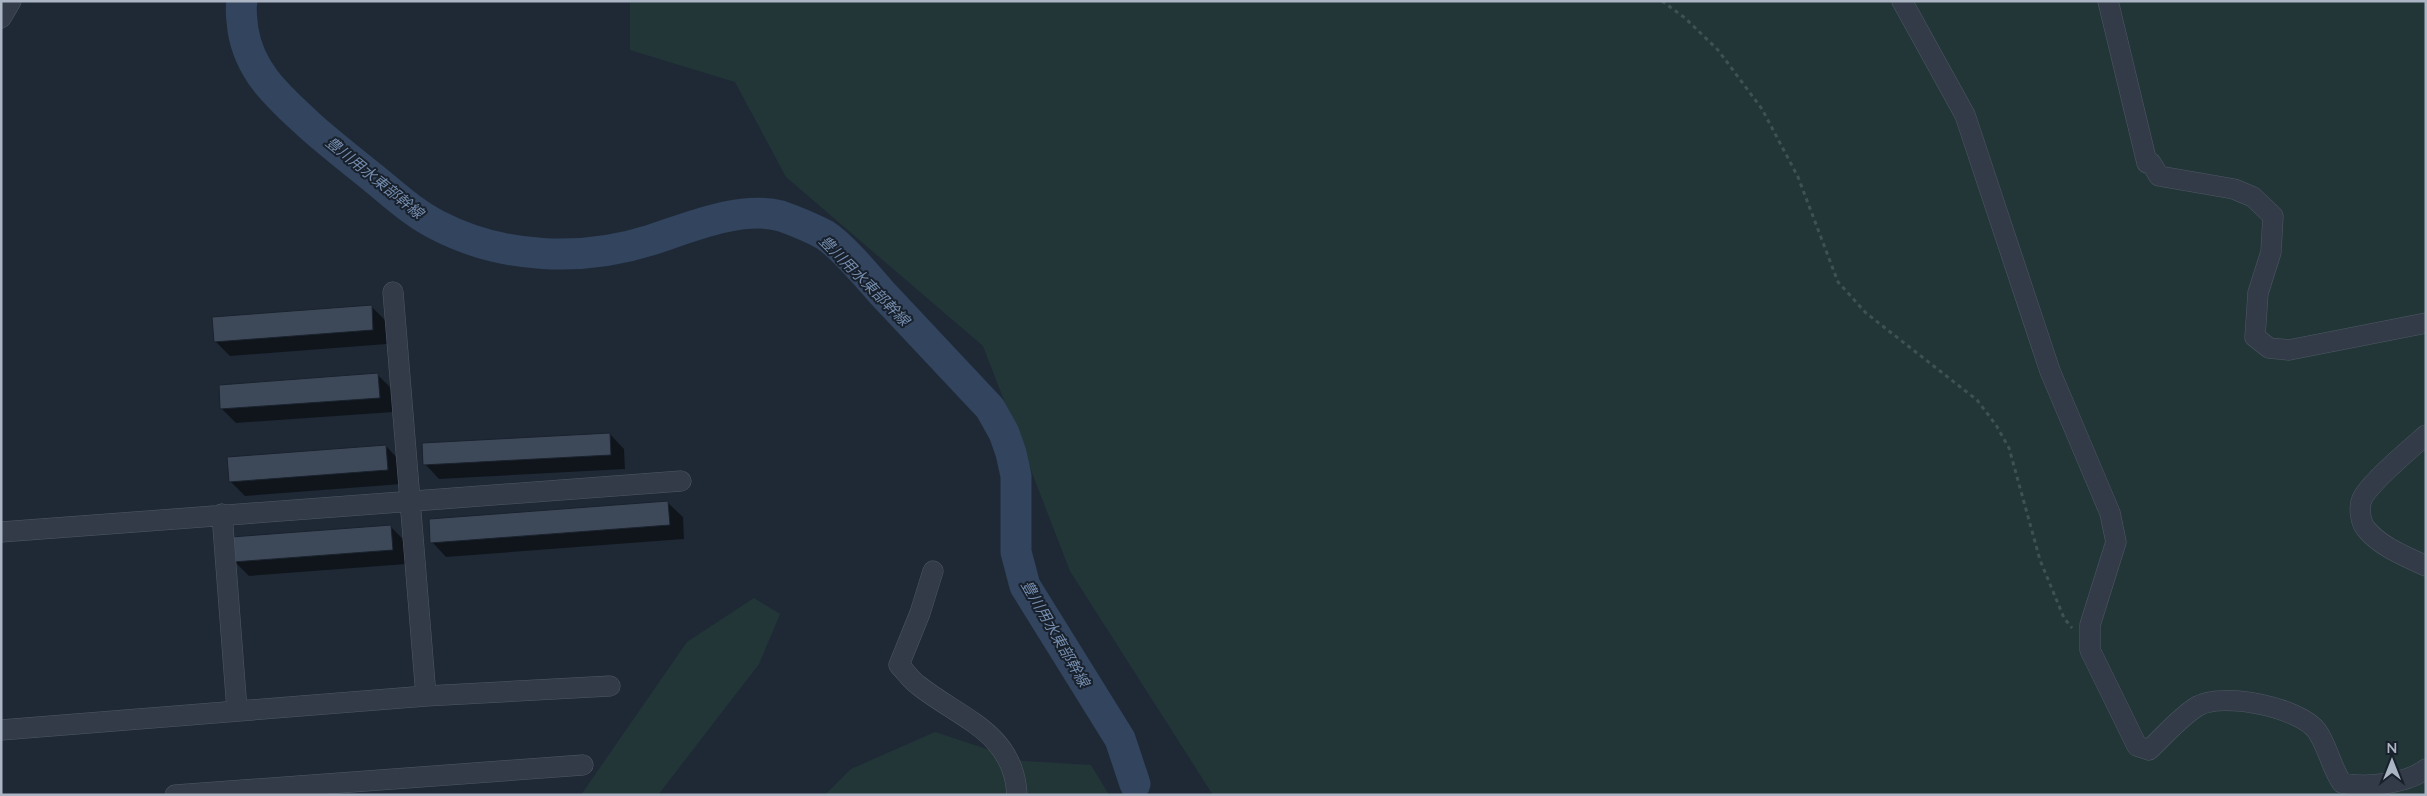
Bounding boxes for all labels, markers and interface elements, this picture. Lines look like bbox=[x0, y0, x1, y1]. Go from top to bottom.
water label: 豊川用水東部幹線 bbox=[323, 132, 429, 223]
water label: 豊川用水東部幹線 bbox=[816, 231, 915, 330]
water label: 豊川用水東部幹線 bbox=[1018, 577, 1095, 691]
north arrow bbox=[2367, 736, 2417, 786]
text: N bbox=[2387, 739, 2397, 756]

